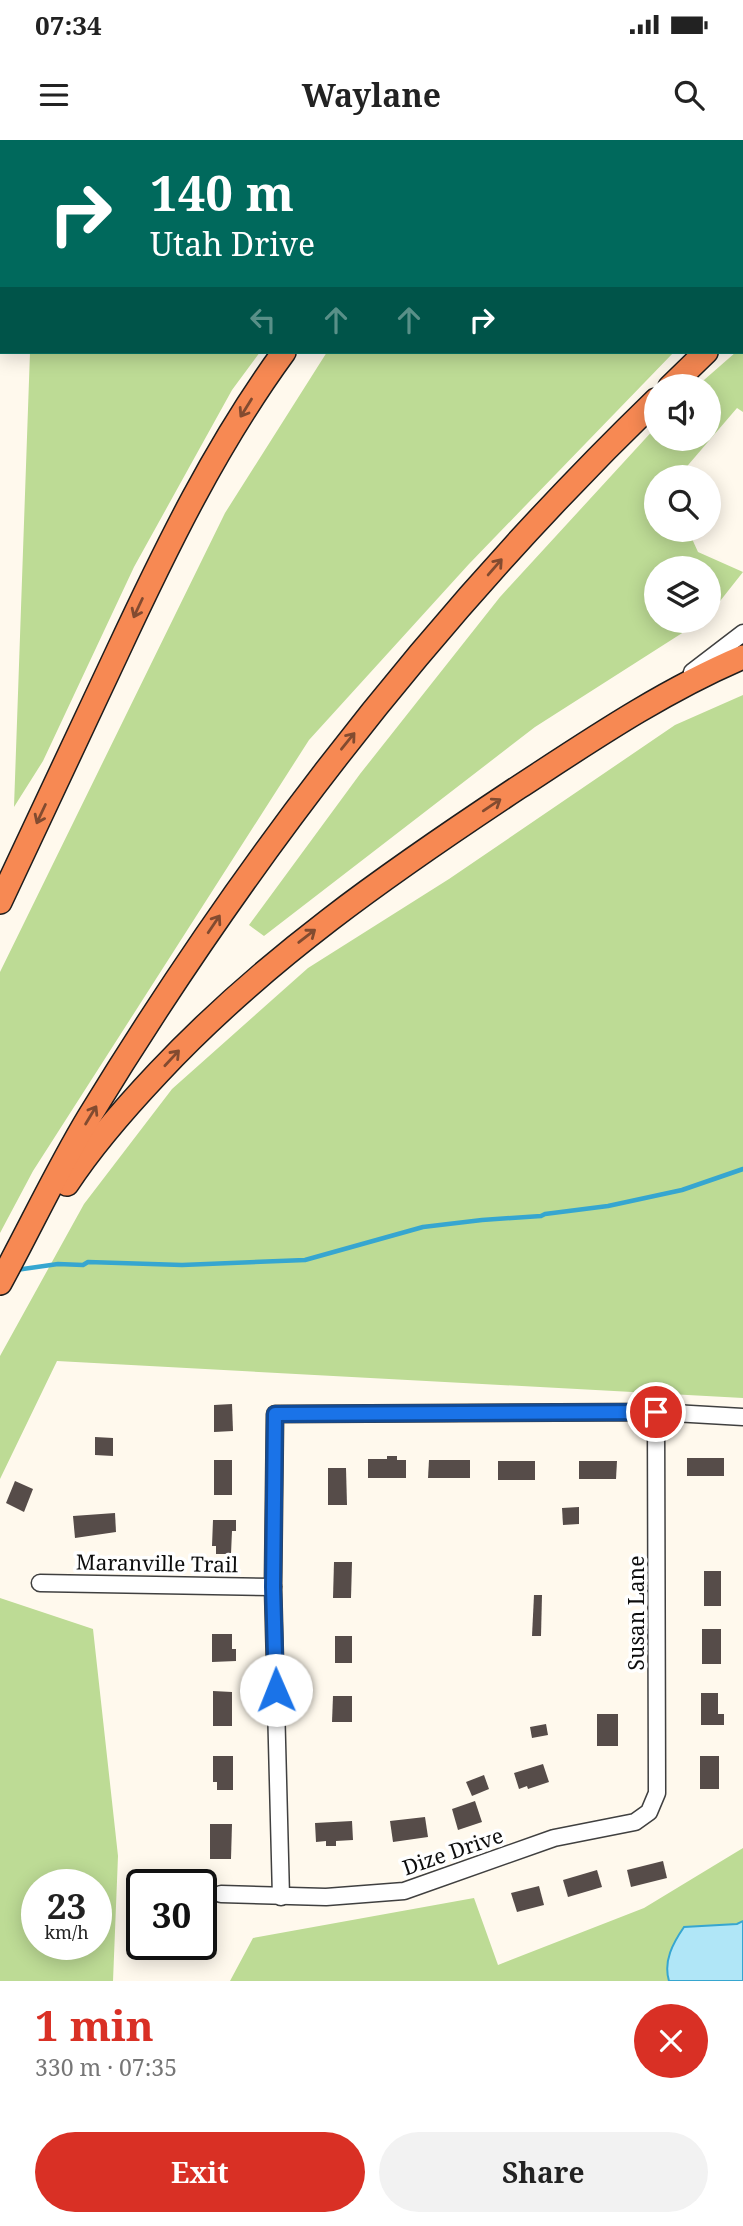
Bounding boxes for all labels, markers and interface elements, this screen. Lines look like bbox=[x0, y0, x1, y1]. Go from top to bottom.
text: 07:34 bbox=[35, 7, 102, 43]
text: Waylane bbox=[302, 73, 441, 116]
icon: menu bbox=[35, 76, 73, 114]
icon: search bbox=[670, 76, 708, 114]
text: 140 m bbox=[150, 159, 294, 225]
icon: right bbox=[35, 168, 126, 259]
text: Utah Drive bbox=[150, 222, 315, 265]
icon: left bbox=[244, 301, 282, 339]
icon: ahead bbox=[317, 301, 355, 339]
icon: ahead bbox=[390, 301, 428, 339]
icon: right bbox=[463, 301, 501, 339]
map controls bbox=[644, 374, 721, 633]
button: sound bbox=[644, 374, 721, 451]
one-way arrow bbox=[238, 398, 253, 417]
button: search bbox=[644, 465, 721, 542]
button: layers bbox=[644, 556, 721, 633]
one-way arrow bbox=[487, 558, 503, 576]
one-way arrow bbox=[131, 597, 144, 618]
one-way arrow bbox=[341, 732, 356, 750]
one-way arrow bbox=[482, 798, 501, 812]
one-way arrow bbox=[34, 803, 48, 824]
one-way arrow bbox=[206, 915, 221, 934]
one-way arrow bbox=[297, 929, 315, 944]
one-way arrow bbox=[164, 1050, 181, 1067]
one-way arrow bbox=[84, 1106, 98, 1126]
pin bbox=[626, 1382, 686, 1442]
icon: arrive bbox=[637, 1393, 675, 1431]
street label: Maranville Trail bbox=[76, 1548, 239, 1578]
street label: Susan Lane bbox=[622, 1556, 650, 1670]
position arrow bbox=[239, 1653, 313, 1727]
street label: Dize Drive bbox=[399, 1821, 507, 1881]
speed limit sign: 30 bbox=[126, 1869, 217, 1960]
text: 23 bbox=[47, 1882, 86, 1929]
text: km/h bbox=[44, 1920, 89, 1944]
text: 1 min bbox=[35, 1996, 154, 2053]
button: close bbox=[634, 2004, 708, 2078]
text: 330 m · 07:35 bbox=[35, 2051, 177, 2083]
button: Exit bbox=[35, 2132, 365, 2212]
button: Share bbox=[379, 2132, 708, 2212]

